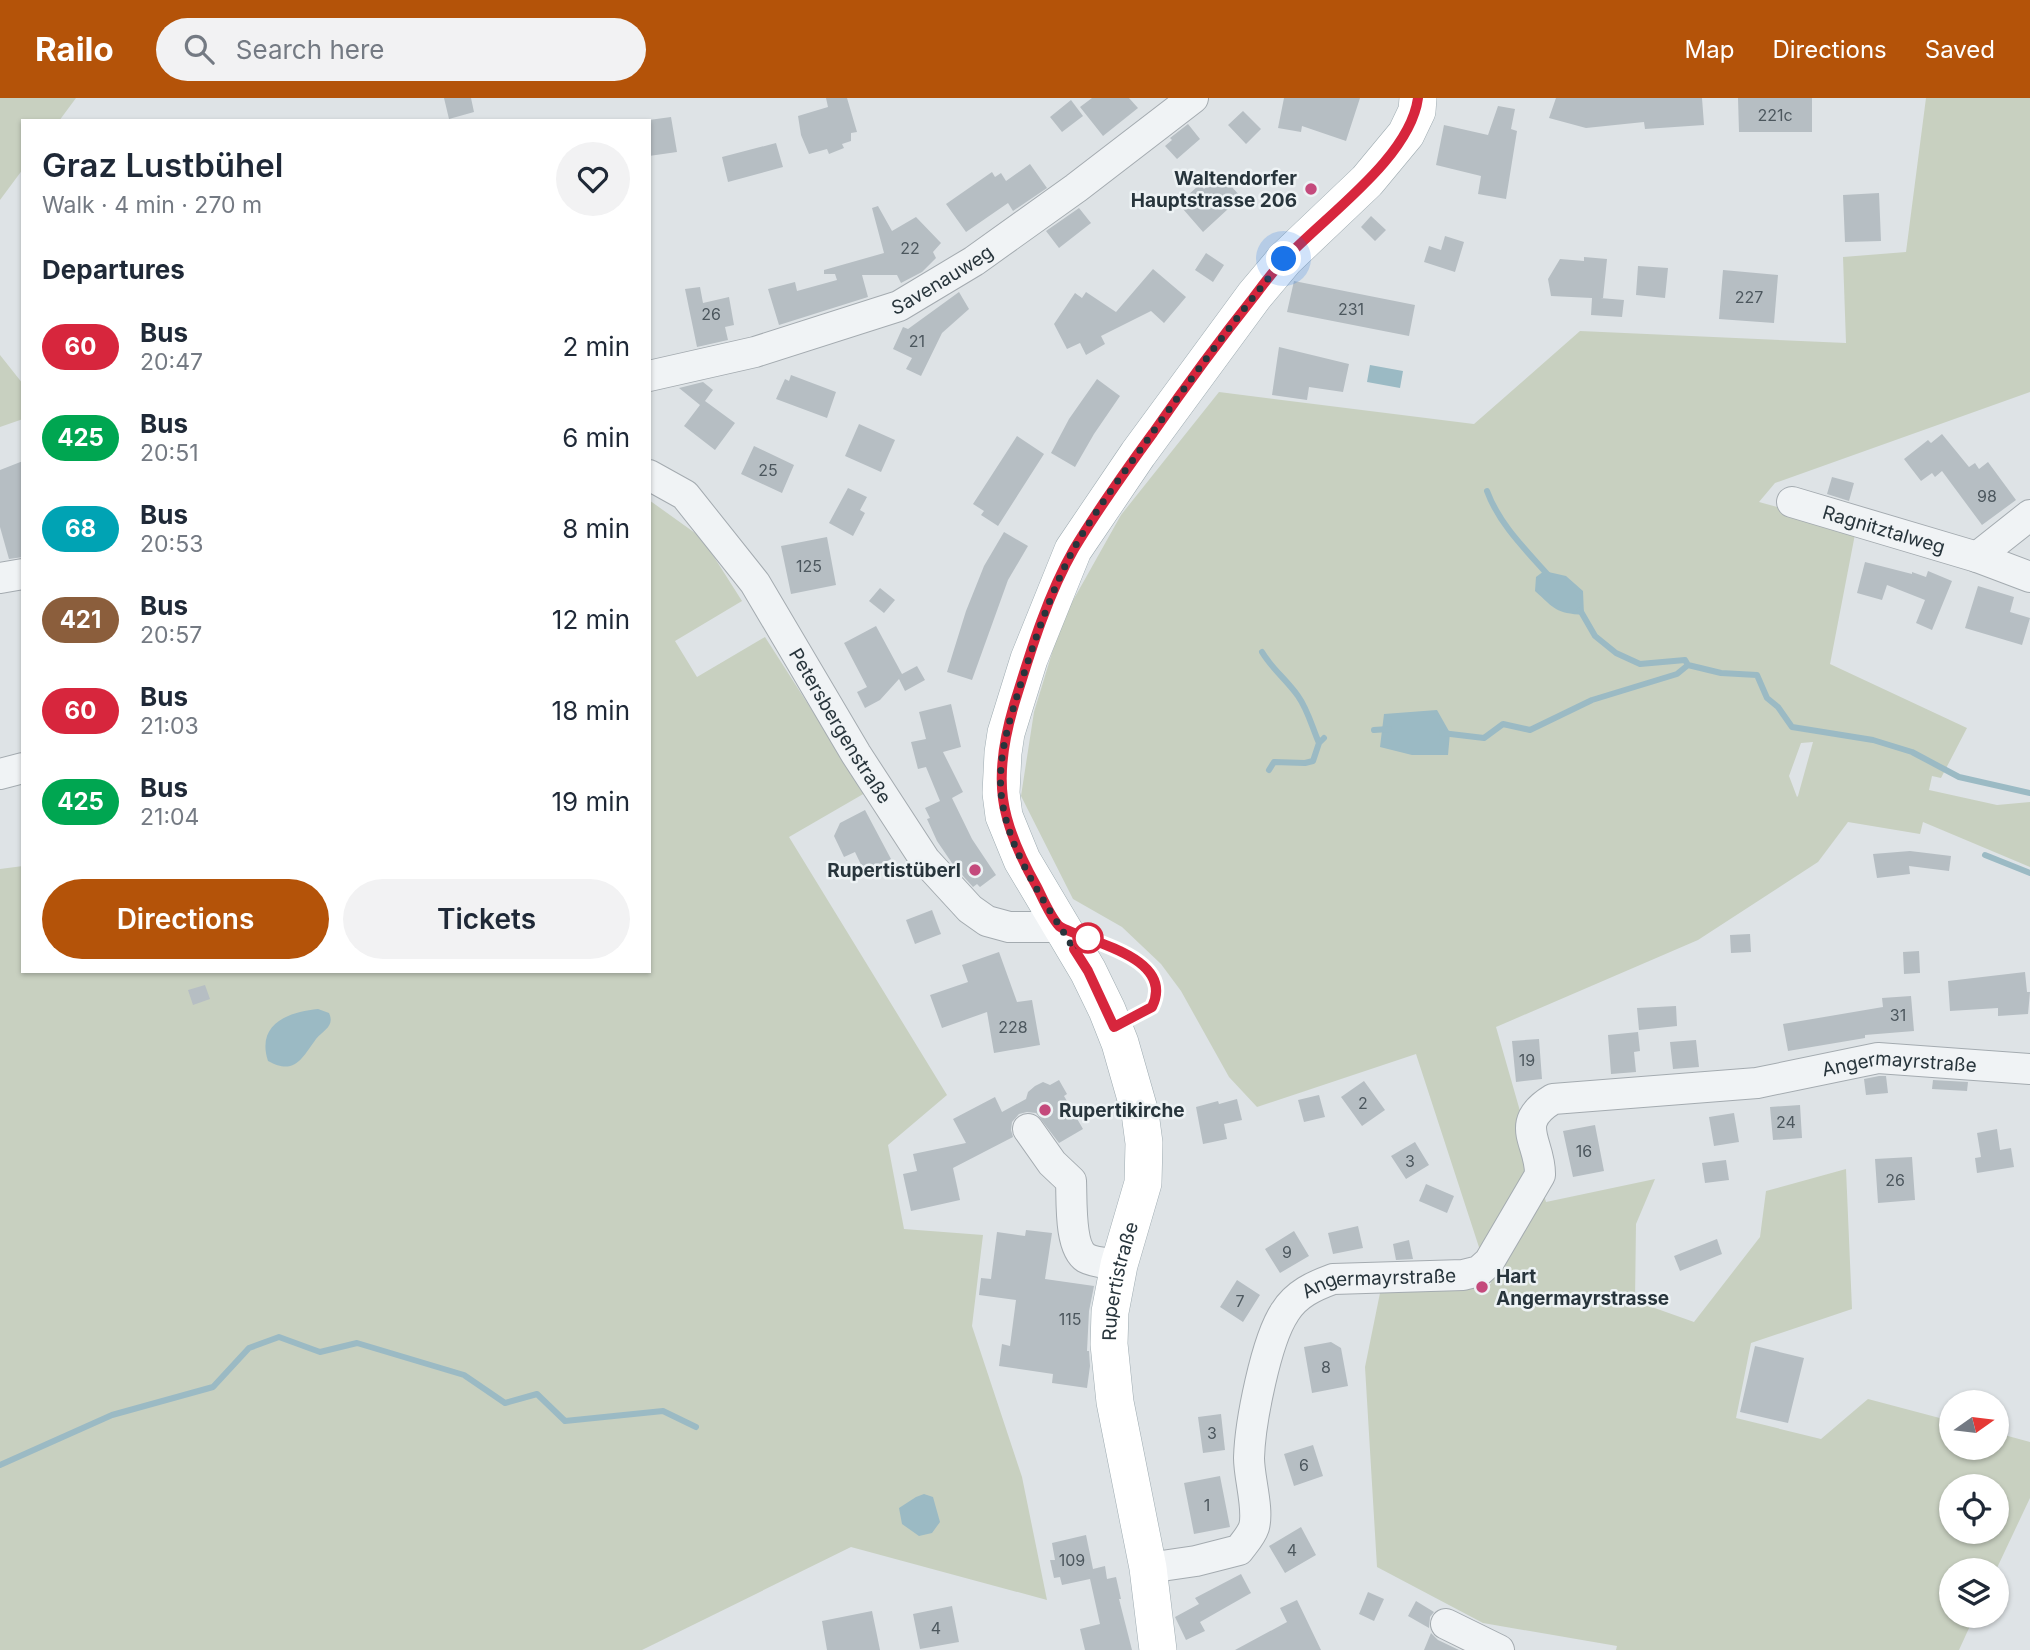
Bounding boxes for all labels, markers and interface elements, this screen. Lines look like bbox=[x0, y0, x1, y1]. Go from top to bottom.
search box bbox=[156, 18, 646, 81]
text: Railo bbox=[35, 29, 114, 69]
icon: search bbox=[180, 30, 218, 68]
text: Search here bbox=[236, 34, 384, 65]
text: Map bbox=[1685, 35, 1734, 64]
text: Directions bbox=[1772, 35, 1887, 64]
text: Saved bbox=[1925, 35, 1995, 64]
house number: 221c bbox=[1757, 105, 1793, 125]
button: heart bbox=[556, 142, 630, 216]
text: Graz Lustbühel bbox=[42, 145, 283, 185]
place label: Waltendorfer Hauptstrasse 206 bbox=[1131, 167, 1297, 212]
marker: Waltendorfer Hauptstrasse 206 bbox=[1303, 181, 1319, 197]
text: Walk · 4 min · 270 m bbox=[42, 191, 262, 219]
house number: 22 bbox=[900, 238, 920, 258]
street label: Savenauweg bbox=[888, 240, 997, 319]
your location bbox=[1266, 241, 1301, 276]
text: Departures bbox=[42, 254, 185, 285]
house number: 227 bbox=[1735, 287, 1763, 307]
house number: 231 bbox=[1338, 299, 1364, 319]
house number: 26 bbox=[701, 304, 721, 324]
text: Bus bbox=[140, 317, 188, 348]
text: 2 min bbox=[562, 331, 630, 362]
house number: 21 bbox=[909, 331, 925, 351]
text: 60 bbox=[65, 332, 96, 361]
text: 20:47 bbox=[140, 348, 203, 376]
text: Bus bbox=[140, 408, 188, 439]
text: 6 min bbox=[562, 422, 630, 453]
text: 425 bbox=[57, 423, 104, 452]
text: 20:51 bbox=[140, 439, 199, 467]
house number: 25 bbox=[758, 460, 778, 480]
house number: 98 bbox=[1977, 486, 1997, 506]
text: Bus bbox=[140, 499, 188, 530]
street label: Ragnitztalweg bbox=[1820, 500, 1948, 558]
text: 8 min bbox=[562, 513, 630, 544]
text: 68 bbox=[65, 514, 96, 543]
text: 20:53 bbox=[140, 530, 203, 558]
house number: 125 bbox=[796, 556, 822, 576]
text: Bus bbox=[140, 590, 188, 621]
text: 12 min bbox=[552, 604, 630, 635]
text: 421 bbox=[60, 605, 101, 634]
text: 20:57 bbox=[140, 621, 202, 649]
street label: Petersbergenstraße bbox=[784, 644, 897, 808]
text: Bus bbox=[140, 681, 188, 712]
text: 18 min bbox=[552, 695, 630, 726]
text: 60 bbox=[65, 696, 96, 725]
text: 21:03 bbox=[140, 712, 199, 740]
text: Bus bbox=[140, 772, 188, 803]
text: 19 min bbox=[552, 786, 630, 817]
text: 425 bbox=[57, 787, 104, 816]
text: 21:04 bbox=[140, 803, 199, 831]
place label: Rupertistüberl bbox=[827, 859, 961, 882]
marker: Rupertistüberl bbox=[967, 862, 983, 878]
button: Directions bbox=[42, 879, 329, 959]
button: Tickets bbox=[343, 879, 630, 959]
unlabelled marker bbox=[1073, 923, 1103, 953]
house number: 31 bbox=[1890, 1005, 1906, 1025]
house number: 228 bbox=[998, 1017, 1028, 1037]
street label: Angermayrstraße bbox=[1820, 1046, 1978, 1081]
house number: 19 bbox=[1519, 1050, 1535, 1070]
house number: 2 bbox=[1358, 1093, 1368, 1113]
place label: Rupertikirche bbox=[1059, 1099, 1185, 1122]
marker: Rupertikirche bbox=[1037, 1102, 1053, 1118]
house number: 24 bbox=[1776, 1112, 1796, 1132]
house number: 16 bbox=[1576, 1141, 1592, 1161]
house number: 3 bbox=[1405, 1151, 1415, 1171]
house number: 26 bbox=[1885, 1170, 1905, 1190]
street label: Rupertistraße bbox=[1098, 1219, 1143, 1341]
house number: 9 bbox=[1282, 1242, 1292, 1262]
street label: Angermayrstraße bbox=[1297, 1264, 1457, 1303]
place label: Hart Angermayrstrasse bbox=[1496, 1265, 1669, 1310]
marker: Hart Angermayrstrasse bbox=[1474, 1279, 1490, 1295]
house number: 7 bbox=[1235, 1291, 1245, 1311]
house number: 115 bbox=[1059, 1309, 1081, 1329]
house number: 8 bbox=[1321, 1357, 1331, 1377]
north arrow bbox=[1939, 1390, 2009, 1460]
map controls bbox=[1939, 1390, 2009, 1628]
house number: 3 bbox=[1207, 1423, 1217, 1443]
house number: 6 bbox=[1299, 1455, 1309, 1475]
button: locate bbox=[1939, 1474, 2009, 1544]
house number: 1 bbox=[1204, 1495, 1210, 1515]
house number: 4 bbox=[1287, 1540, 1297, 1560]
house number: 109 bbox=[1059, 1550, 1085, 1570]
button: layers bbox=[1939, 1558, 2009, 1628]
house number: 4 bbox=[931, 1618, 941, 1638]

